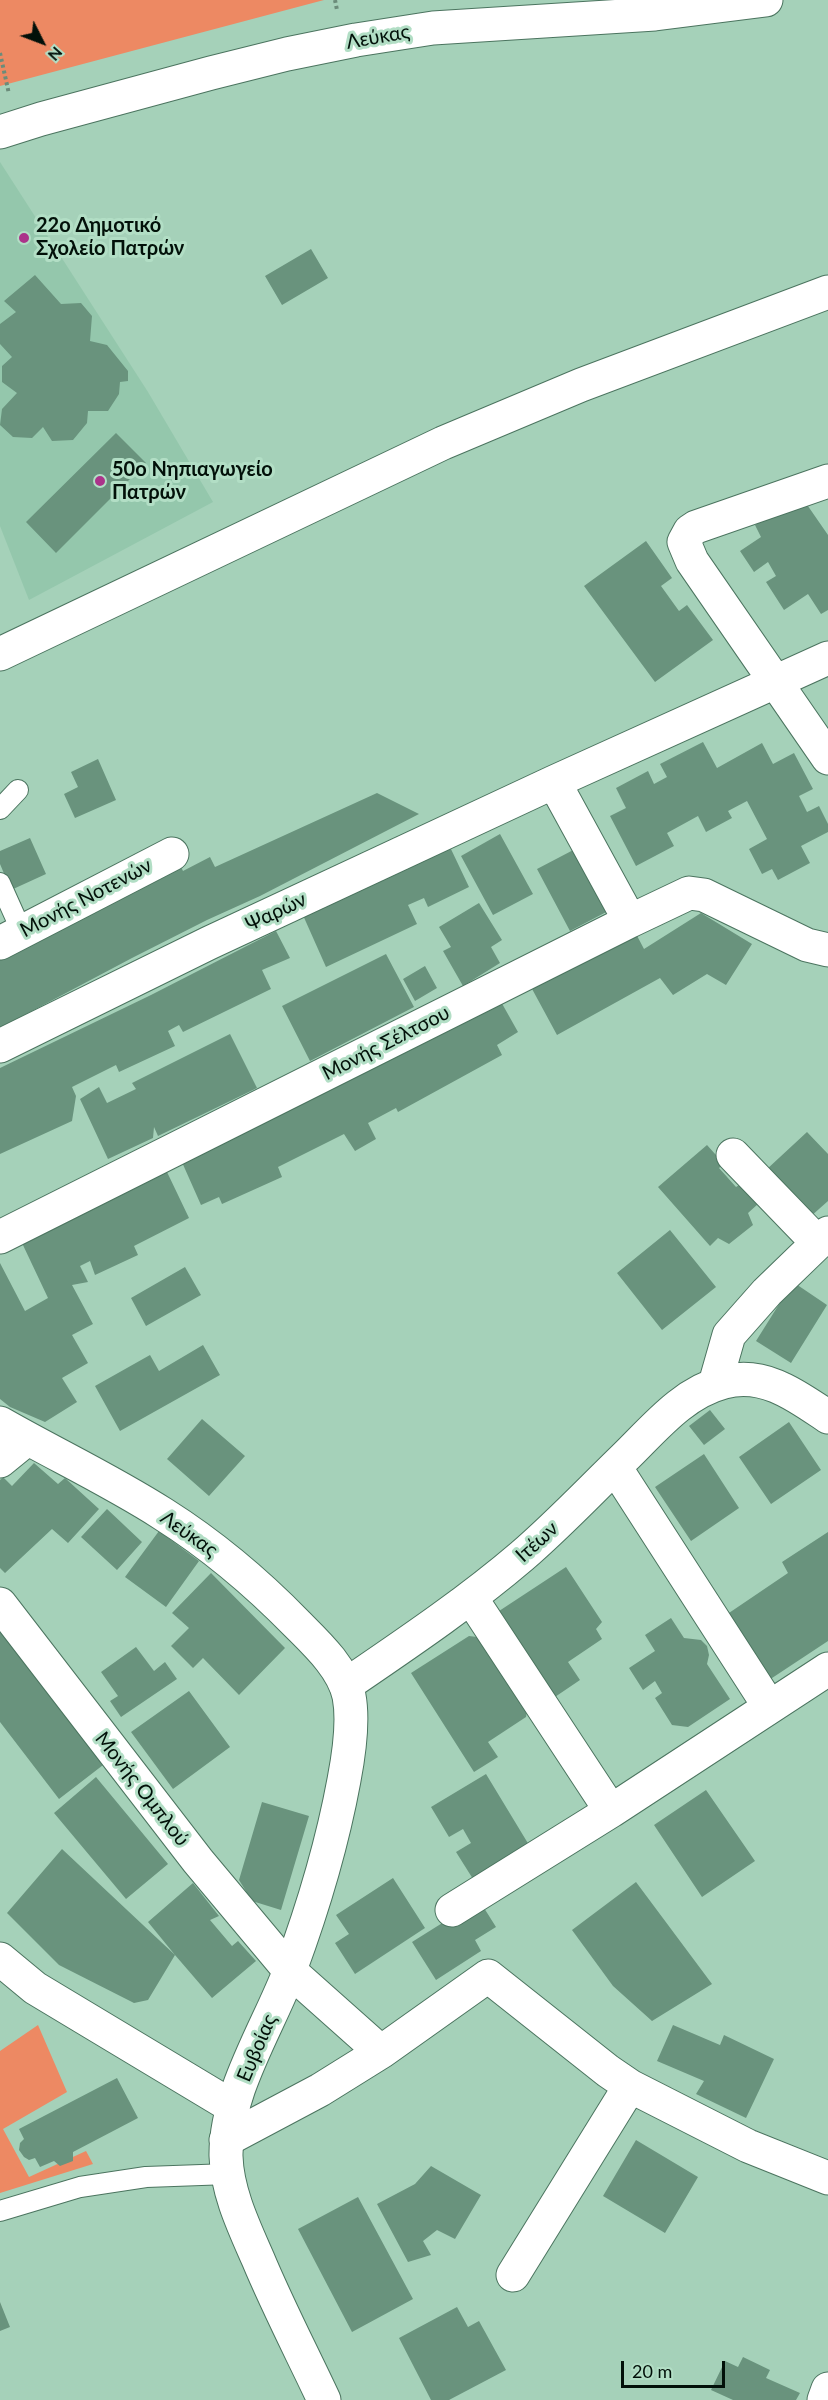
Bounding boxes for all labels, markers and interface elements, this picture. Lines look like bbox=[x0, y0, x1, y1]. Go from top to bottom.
north arrow bbox=[12, 12, 72, 72]
street label: Λεύκας bbox=[344, 20, 412, 54]
text: N bbox=[45, 43, 67, 65]
place label: 22ο Δημοτικό Σχολείο Πατρών bbox=[36, 214, 184, 261]
marker: 22ο Δημοτικό Σχολείο Πατρών bbox=[17, 231, 31, 245]
place label: 50o Νηπιαγωγείο Πατρών bbox=[112, 458, 273, 505]
marker: 50o Νηπιαγωγείο Πατρών bbox=[93, 474, 107, 488]
street label: Μονής Νοτενών bbox=[16, 853, 156, 943]
street label: Ψαρών bbox=[242, 888, 310, 936]
street label: Μονής Σέλτσου bbox=[318, 1001, 454, 1085]
street label: Λεύκας bbox=[156, 1506, 222, 1562]
street label: Ιτέων bbox=[511, 1517, 563, 1567]
street label: Μονής Ομπλού bbox=[90, 1727, 194, 1851]
street label: Ευβοίας bbox=[232, 2011, 282, 2085]
scale bar bbox=[624, 2349, 728, 2387]
text: 20 m bbox=[632, 2360, 672, 2382]

